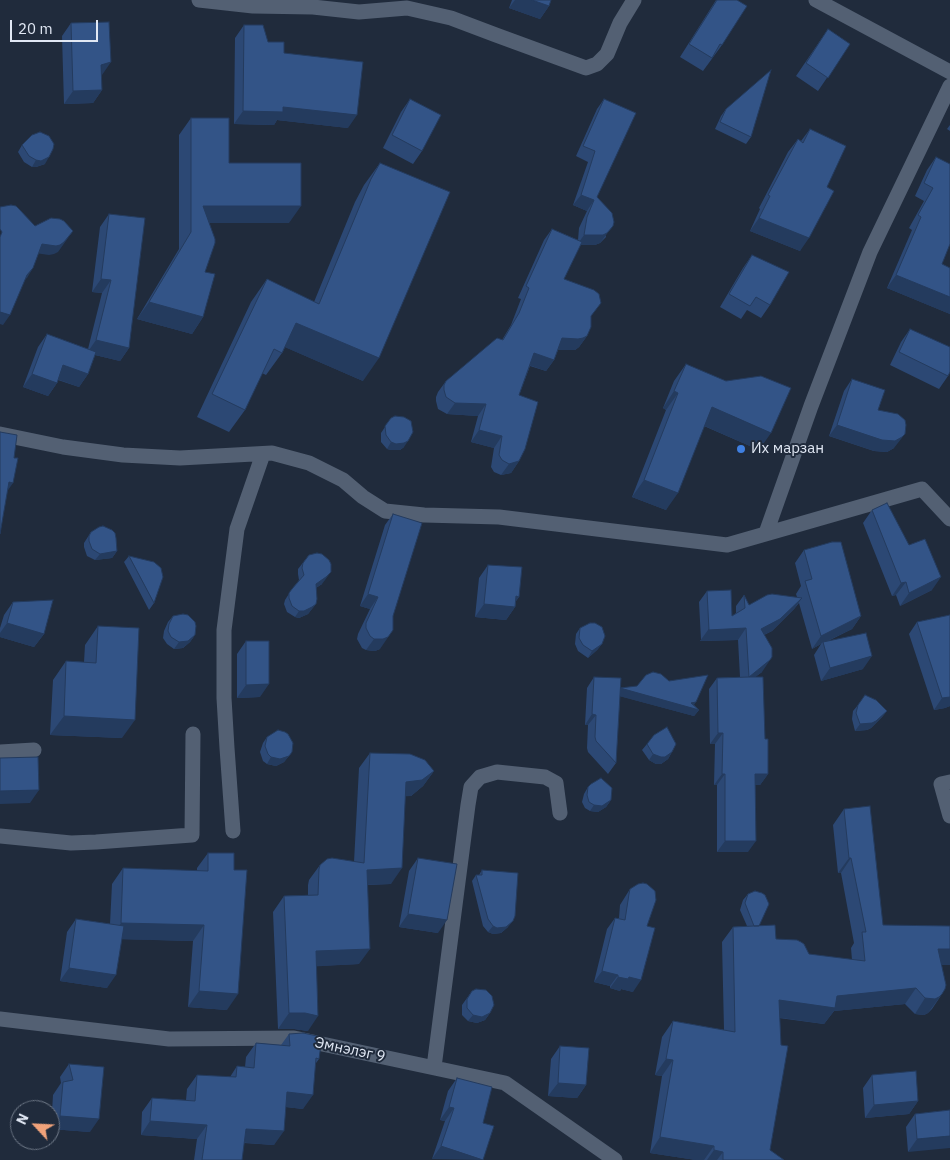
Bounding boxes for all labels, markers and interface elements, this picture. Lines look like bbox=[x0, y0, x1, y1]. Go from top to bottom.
scale bar bbox=[12, 10, 100, 42]
text: 20 m bbox=[18, 19, 53, 38]
place label: Их марзан bbox=[751, 440, 824, 458]
marker: Их марзан bbox=[735, 443, 747, 455]
street label: Эмнэлэг 9 bbox=[313, 1034, 387, 1066]
north arrow bbox=[10, 1100, 60, 1150]
text: N bbox=[12, 1111, 33, 1127]

